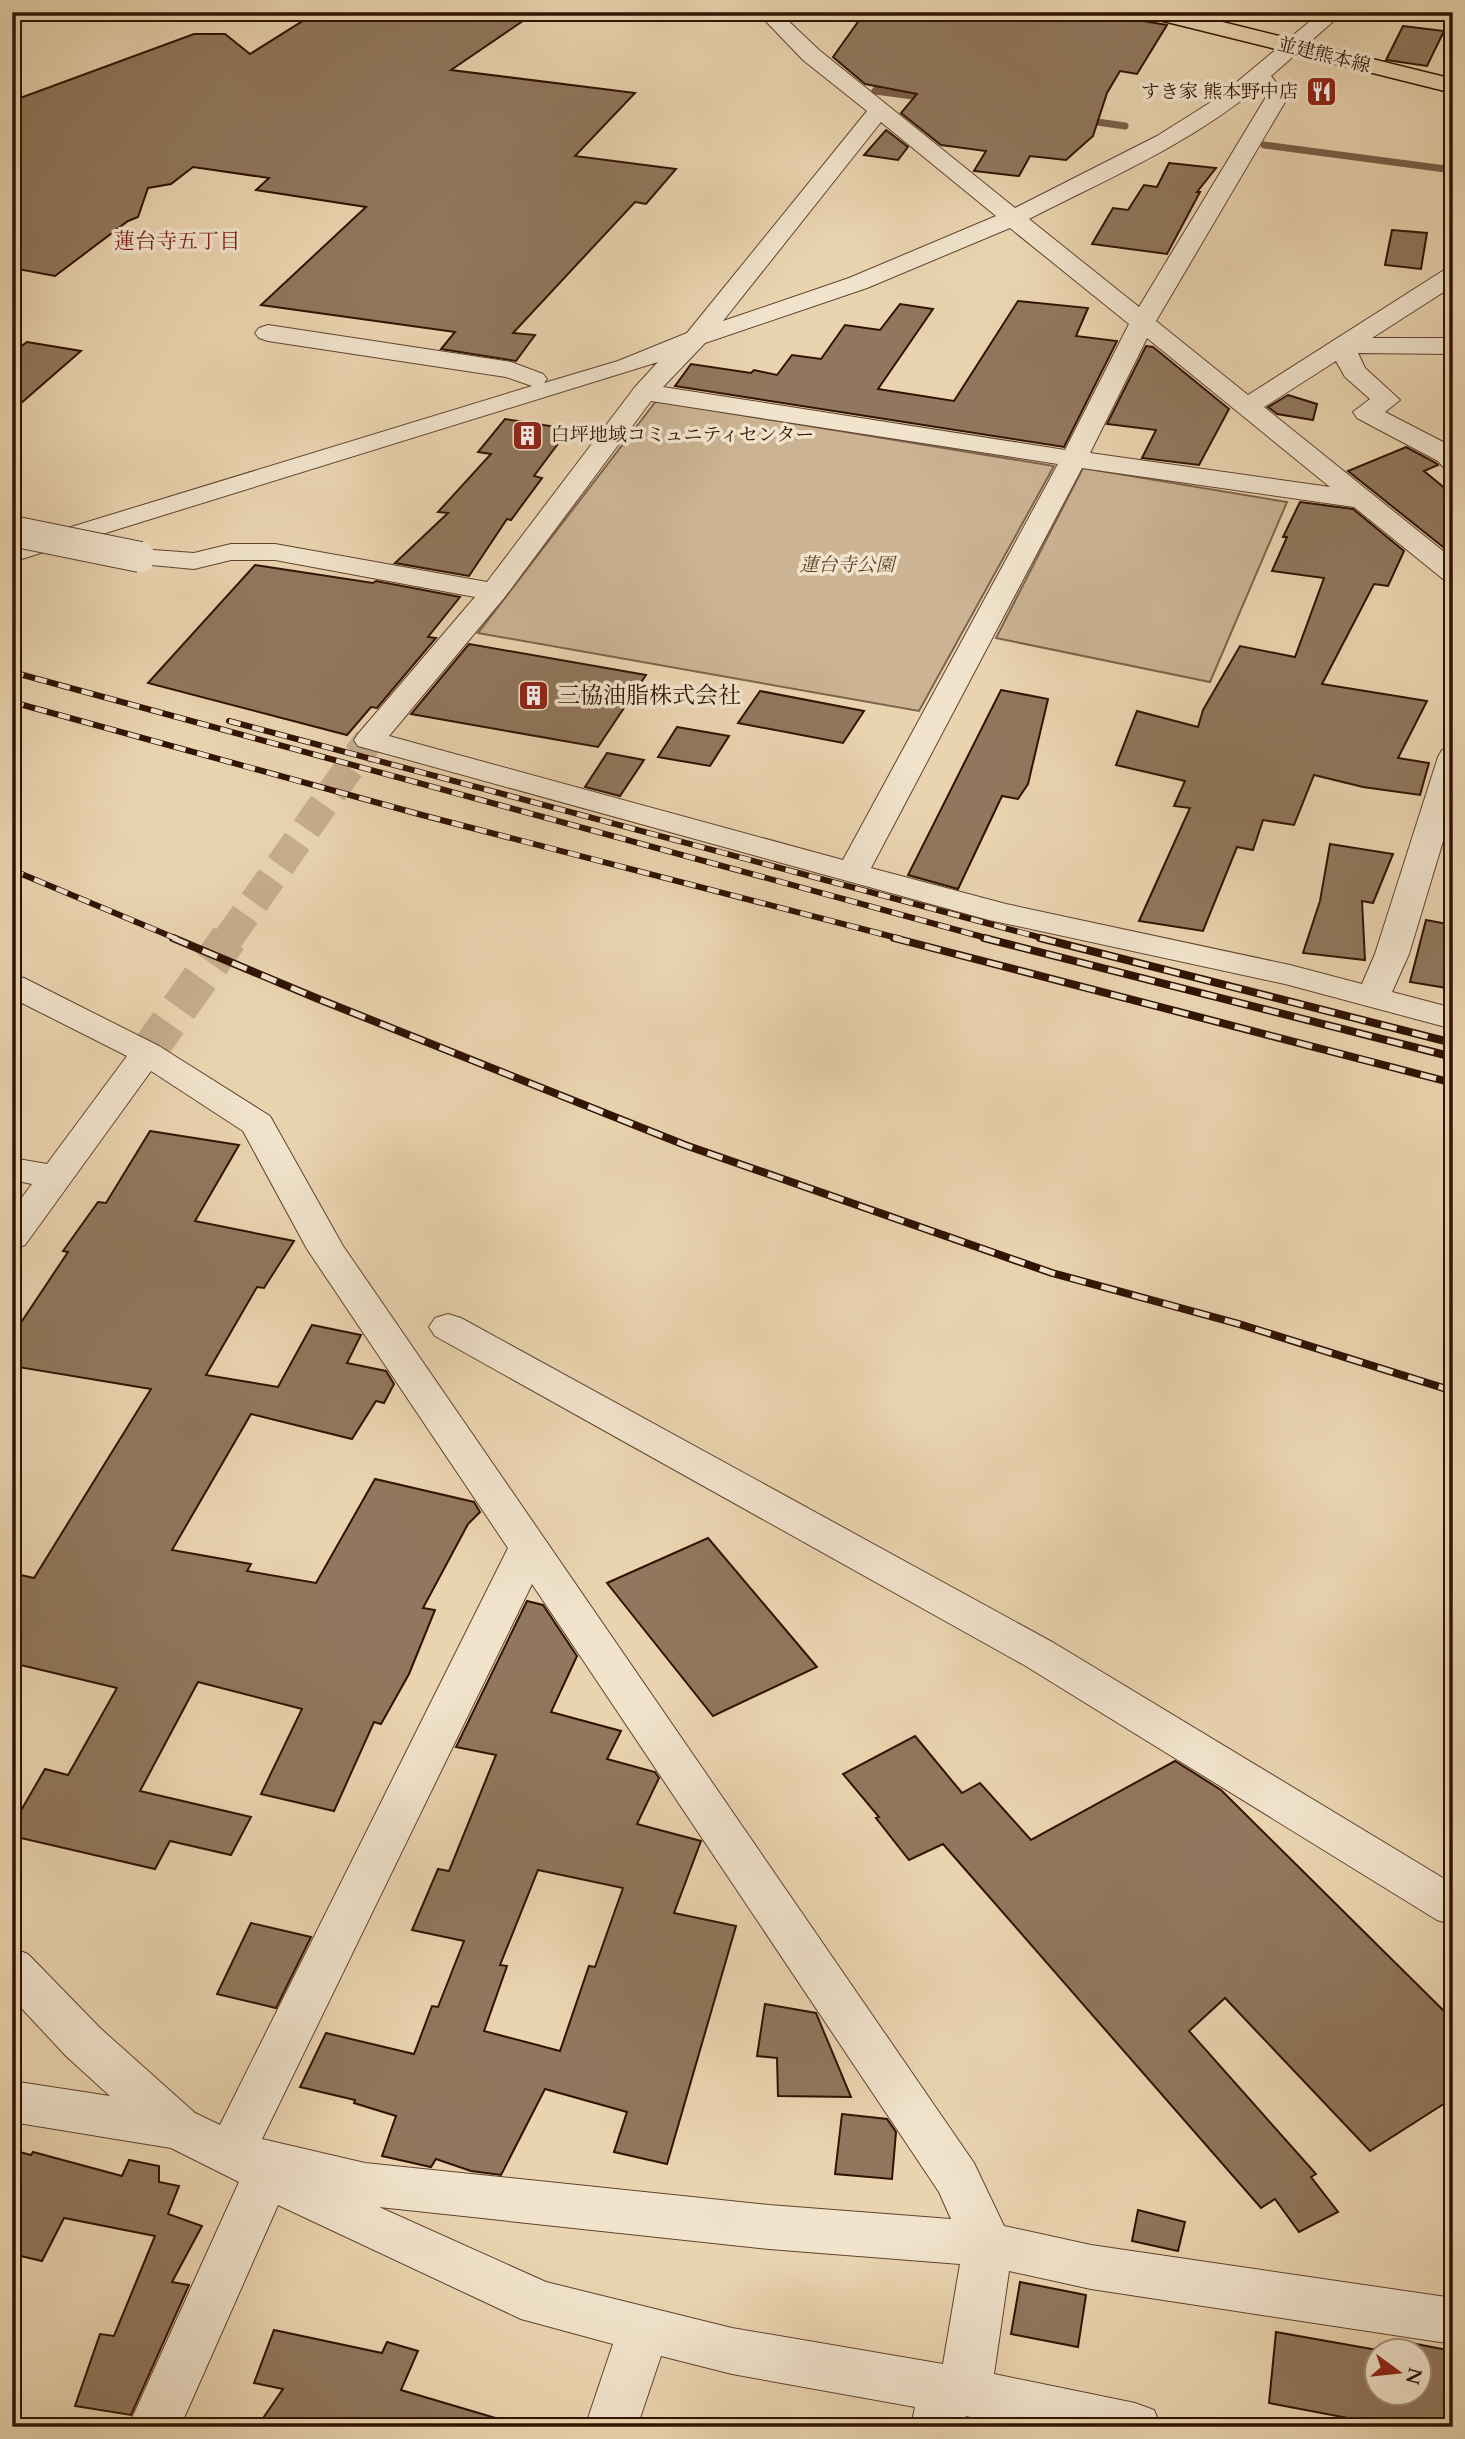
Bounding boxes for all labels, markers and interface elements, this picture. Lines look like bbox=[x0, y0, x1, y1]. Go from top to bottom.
street label: 並建熊本線 bbox=[1275, 31, 1373, 79]
restaurant icon: すき家 熊本野中店 bbox=[1304, 75, 1338, 109]
place label: すき家 熊本野中店 bbox=[1141, 79, 1298, 105]
district label: 蓮台寺五丁目 bbox=[114, 227, 240, 256]
building icon: 白坪地域コミュニティセンター bbox=[511, 418, 545, 452]
place label: 白坪地域コミュニティセンター bbox=[551, 422, 814, 448]
park label: 蓮台寺公園 bbox=[799, 552, 897, 578]
building icon: 三協油脂株式会社 bbox=[517, 678, 551, 712]
place label: 三協油脂株式会社 bbox=[557, 680, 741, 711]
north arrow bbox=[1364, 2338, 1434, 2408]
text: N bbox=[1399, 2365, 1428, 2388]

